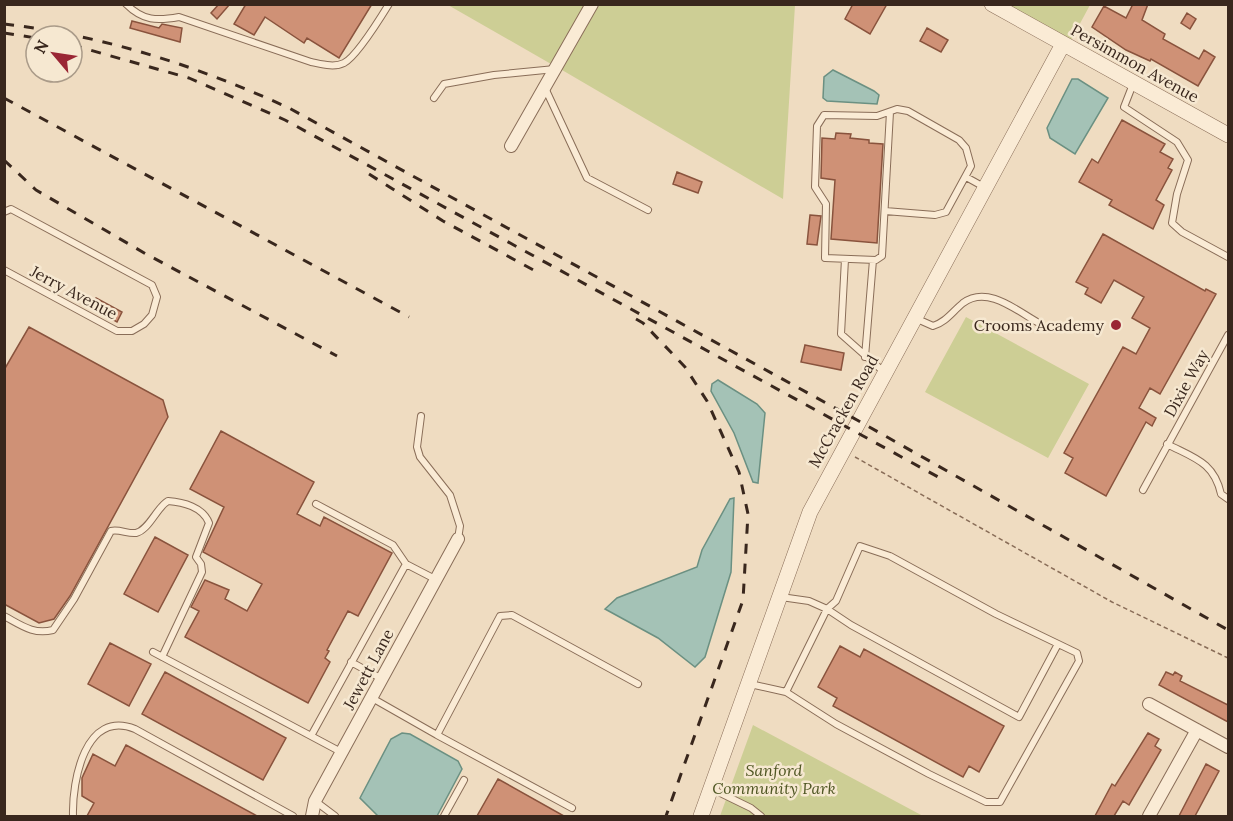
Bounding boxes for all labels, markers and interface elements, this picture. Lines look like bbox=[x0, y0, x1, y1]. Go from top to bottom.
street label: Persimmon Avenue bbox=[1068, 20, 1203, 107]
north arrow bbox=[24, 24, 84, 84]
text: N bbox=[29, 36, 53, 57]
street label: Jerry Avenue bbox=[26, 260, 121, 323]
place label: Crooms Academy bbox=[974, 315, 1105, 335]
marker: Crooms Academy bbox=[1109, 318, 1123, 332]
street label: Dixie Way bbox=[1159, 345, 1213, 420]
street label: McCracken Road bbox=[804, 351, 882, 471]
street label: Jewett Lane bbox=[338, 625, 398, 714]
park label: Sanford Community Park bbox=[712, 760, 836, 798]

